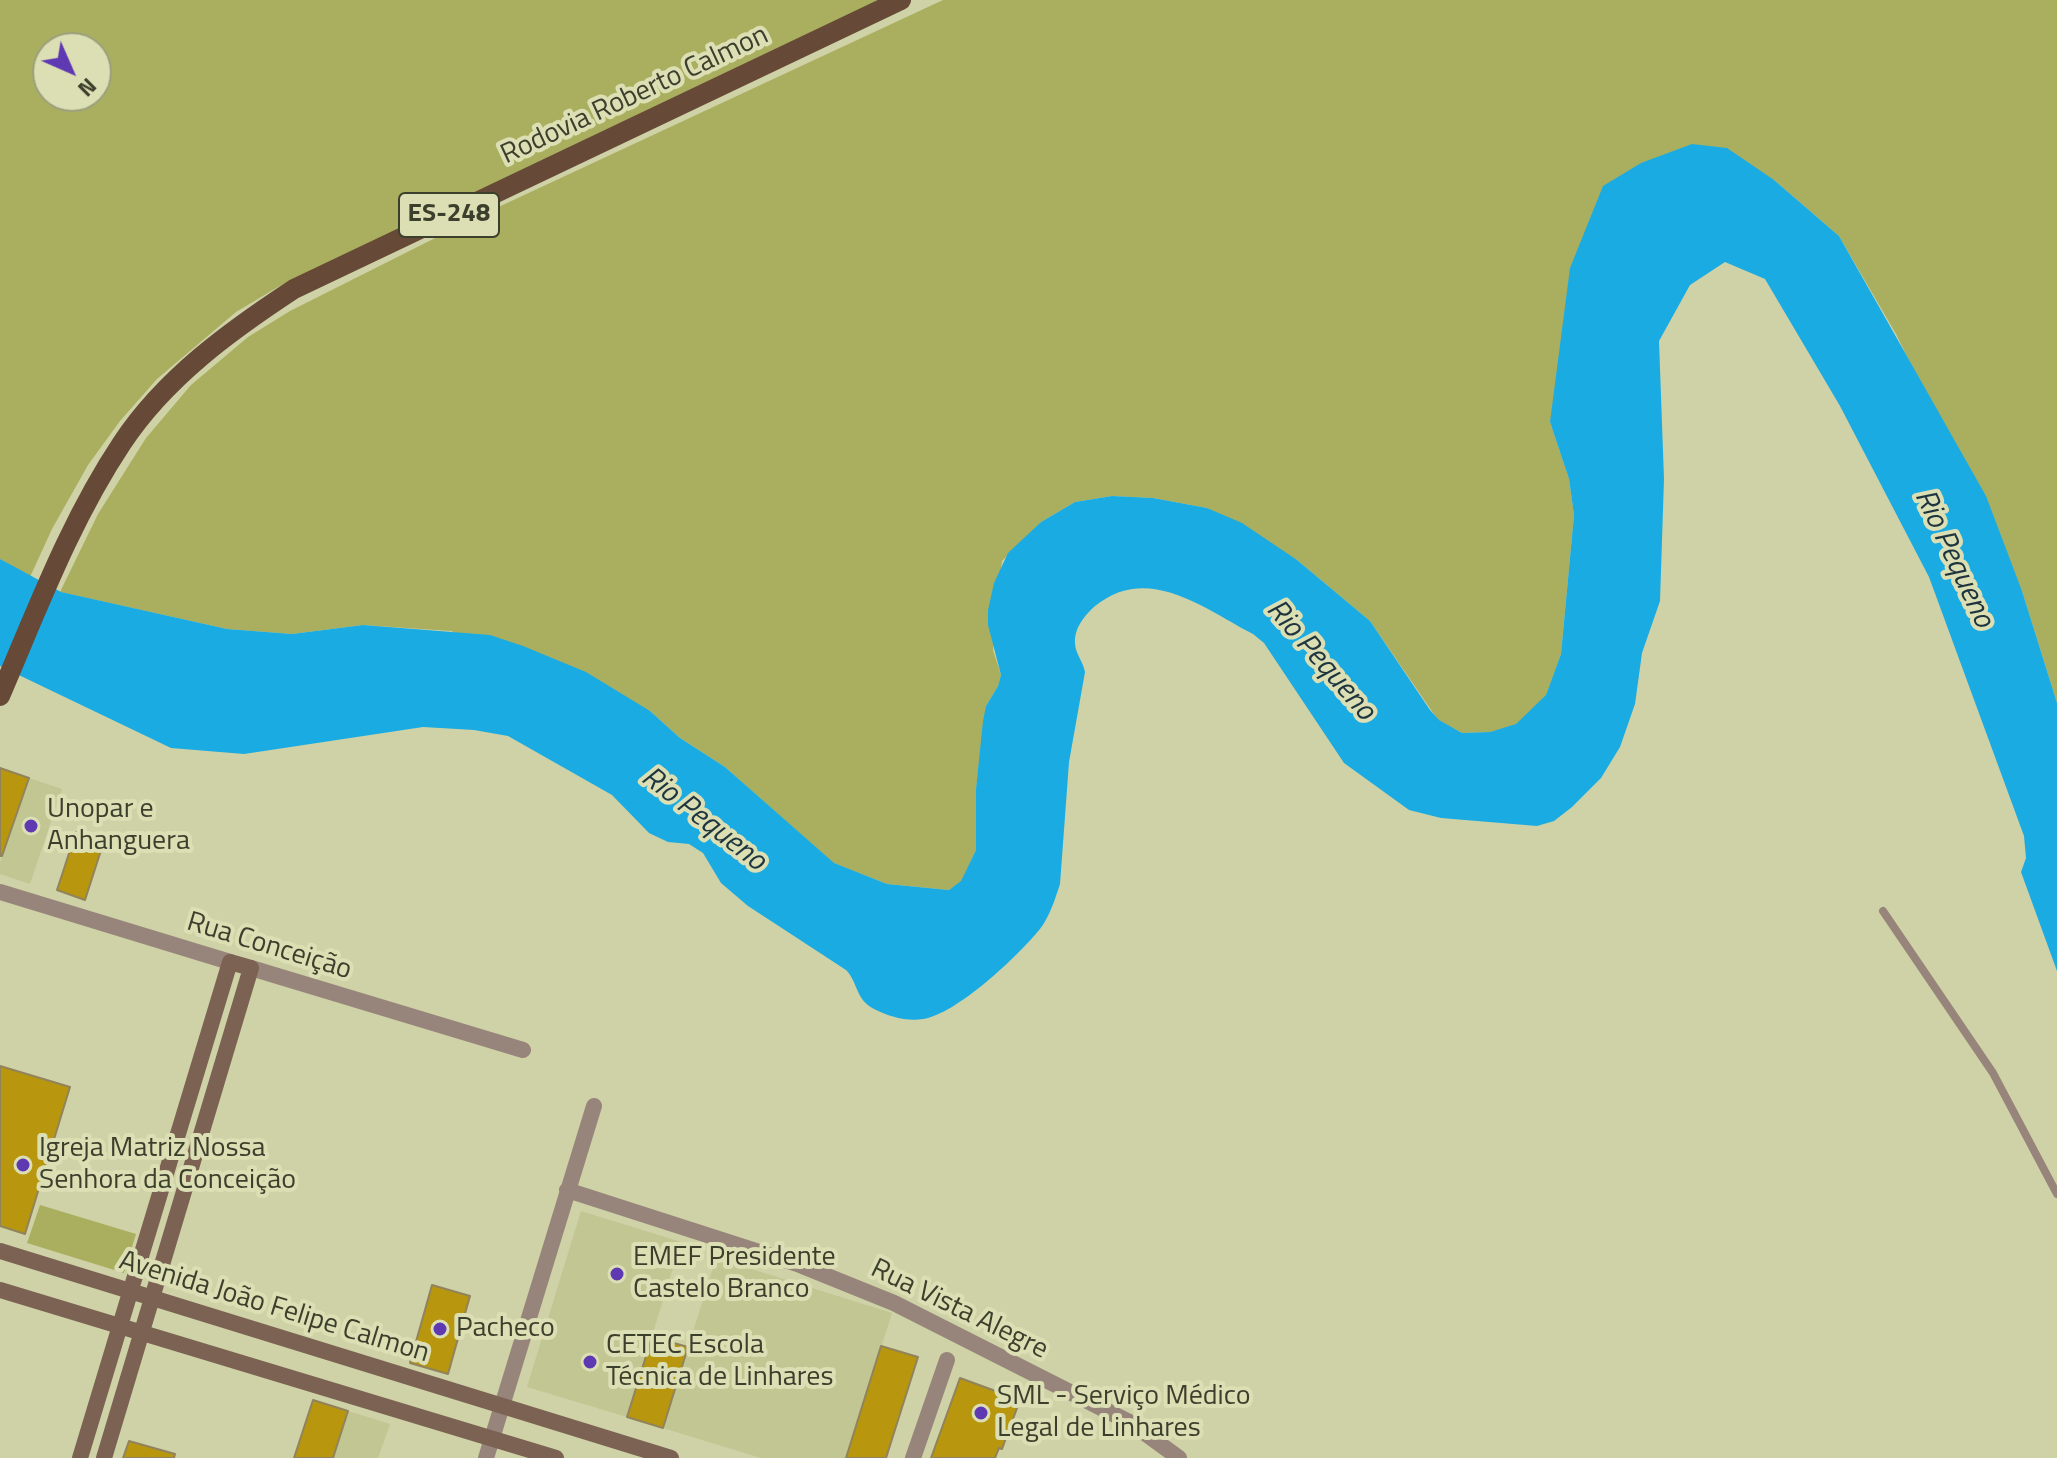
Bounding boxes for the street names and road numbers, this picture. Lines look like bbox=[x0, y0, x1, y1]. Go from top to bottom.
street label: Rodovia Roberto Calmon bbox=[496, 19, 774, 173]
road number: ES-248 bbox=[399, 193, 499, 237]
street label: Rua Conceição bbox=[183, 906, 355, 988]
street label: Avenida João Felipe Calmon bbox=[115, 1245, 433, 1371]
street label: Rua Vista Alegre bbox=[865, 1253, 1053, 1367]

